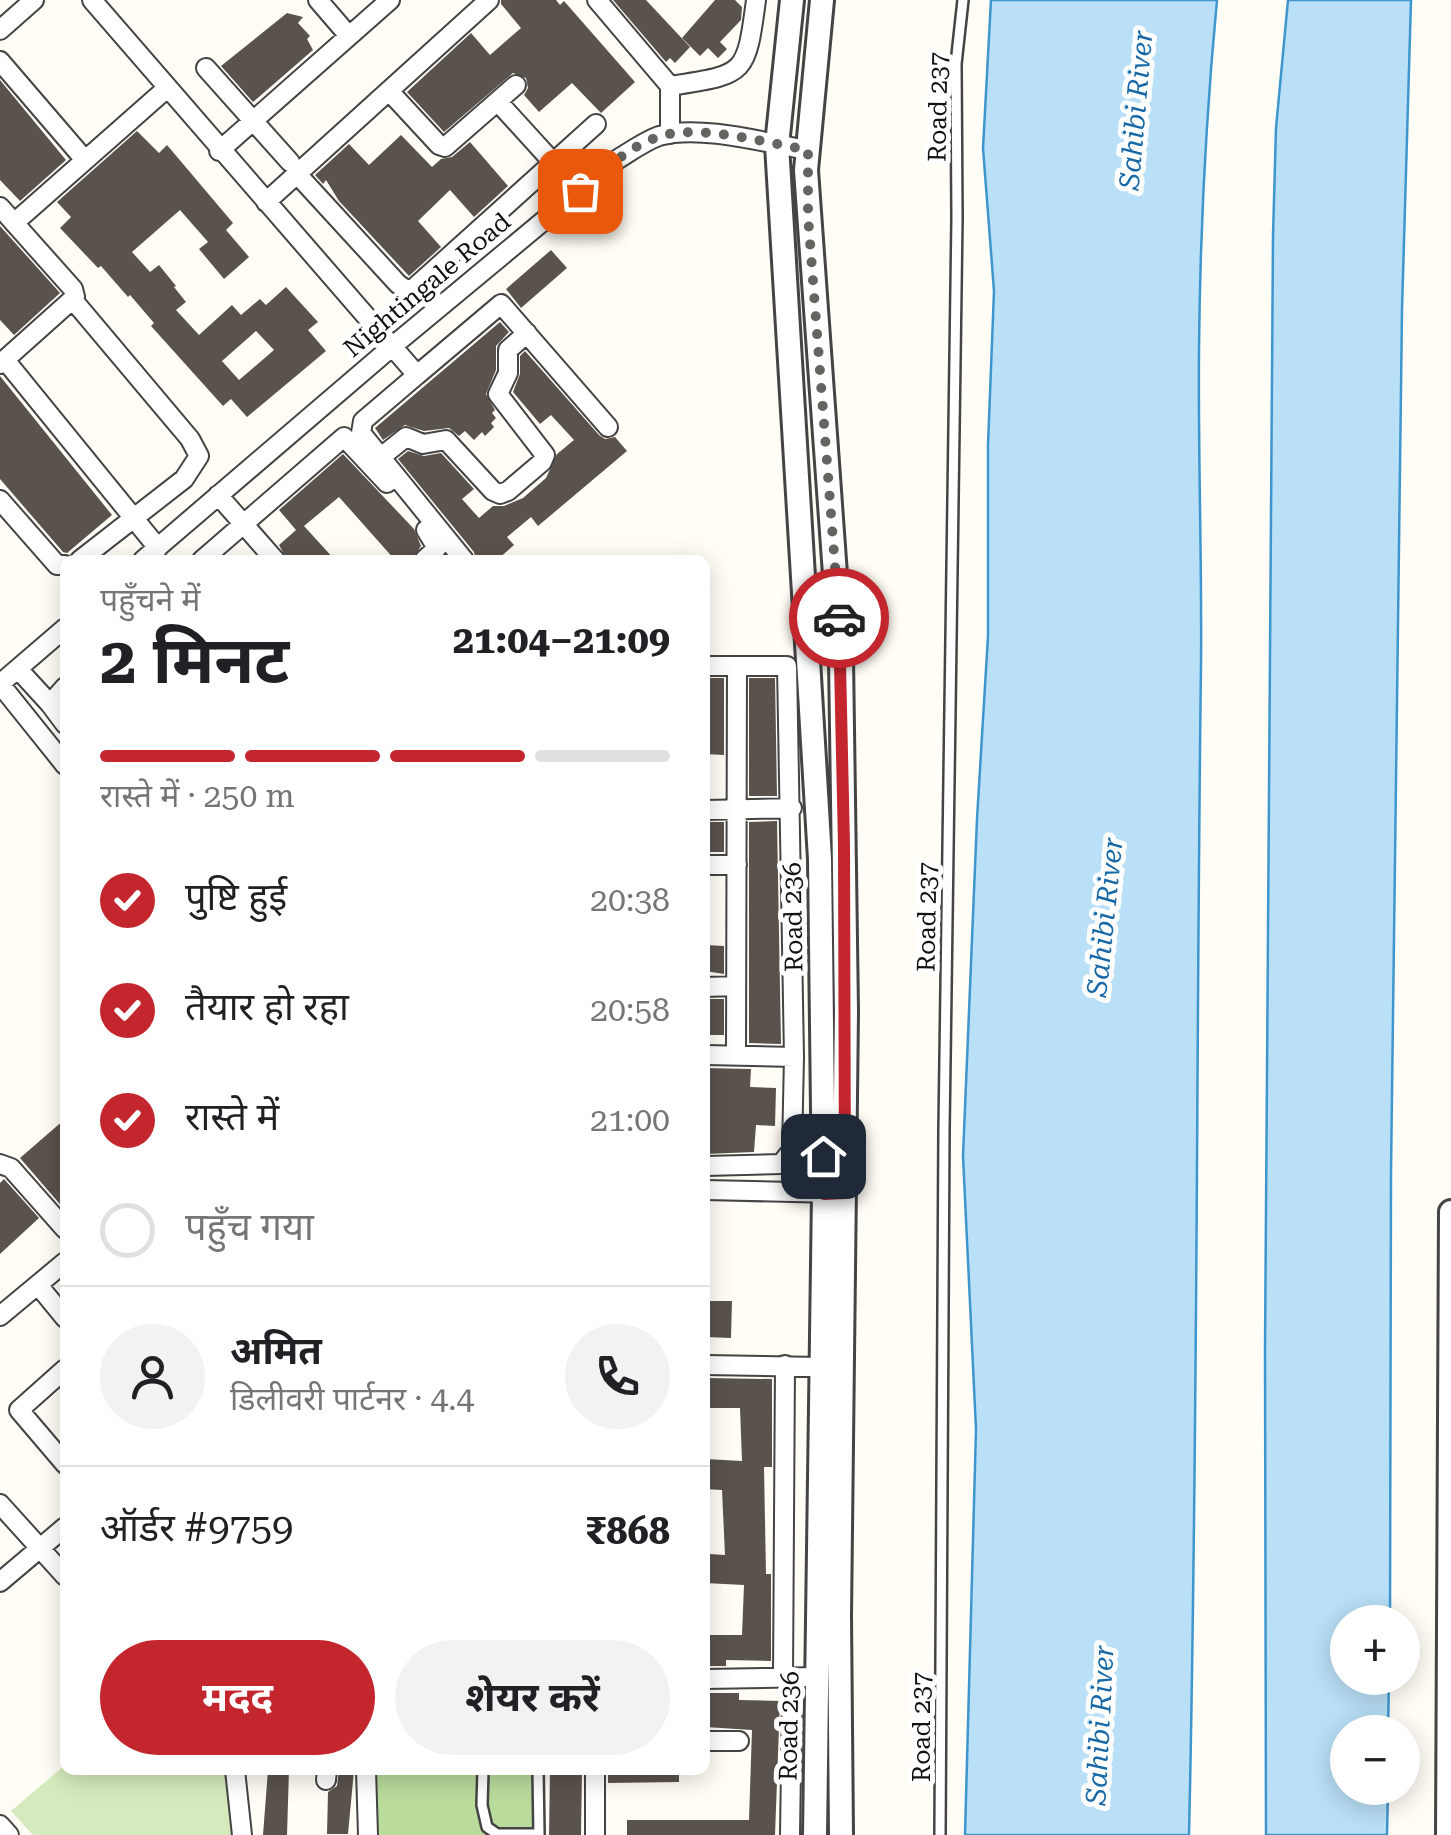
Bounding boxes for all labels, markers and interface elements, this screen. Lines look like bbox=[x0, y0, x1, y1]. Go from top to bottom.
water label: Sahibi River bbox=[1112, 29, 1159, 192]
street label: Road 237 bbox=[923, 52, 953, 162]
pin bbox=[538, 149, 623, 234]
icon: bag bbox=[553, 164, 608, 219]
street label: Nightingale Road bbox=[338, 207, 516, 363]
courier bbox=[789, 568, 889, 668]
text: पहुँचने में bbox=[100, 581, 200, 619]
icon: car bbox=[812, 591, 867, 646]
text: 21:04–21:09 bbox=[453, 618, 670, 662]
text: 2 मिनट bbox=[100, 623, 289, 699]
text: रास्ते में · 250 m bbox=[100, 777, 295, 815]
water label: Sahibi River bbox=[1080, 835, 1130, 999]
street label: Road 236 bbox=[778, 862, 808, 972]
street label: Road 237 bbox=[912, 862, 942, 972]
icon: check bbox=[100, 873, 155, 928]
text: पुष्टि हुई bbox=[185, 875, 287, 919]
text: 20:38 bbox=[590, 881, 670, 919]
icon: check bbox=[100, 983, 155, 1038]
text: तैयार हो रहा bbox=[185, 985, 349, 1029]
text: 20:58 bbox=[590, 991, 670, 1029]
icon: check bbox=[100, 1093, 155, 1148]
text: रास्ते में bbox=[185, 1095, 279, 1139]
text: 21:00 bbox=[590, 1101, 670, 1139]
pin bbox=[781, 1114, 866, 1199]
icon: home bbox=[796, 1129, 851, 1184]
text: पहुँच गया bbox=[185, 1205, 314, 1249]
button: person bbox=[100, 1324, 205, 1429]
button: phone bbox=[565, 1324, 670, 1429]
text: अमित bbox=[230, 1329, 322, 1373]
text: डिलीवरी पार्टनर · 4.4 bbox=[230, 1380, 474, 1418]
text: ऑर्डर #9759 bbox=[100, 1506, 293, 1550]
text: ₹868 bbox=[585, 1509, 670, 1553]
map controls bbox=[1330, 1605, 1420, 1805]
button: + bbox=[1330, 1605, 1420, 1695]
button: मदद bbox=[100, 1640, 375, 1755]
button: शेयर करें bbox=[395, 1640, 670, 1755]
water label: Sahibi River bbox=[1079, 1644, 1121, 1807]
street label: Road 236 bbox=[774, 1671, 804, 1781]
street label: Road 237 bbox=[907, 1672, 936, 1782]
button: − bbox=[1330, 1715, 1420, 1805]

